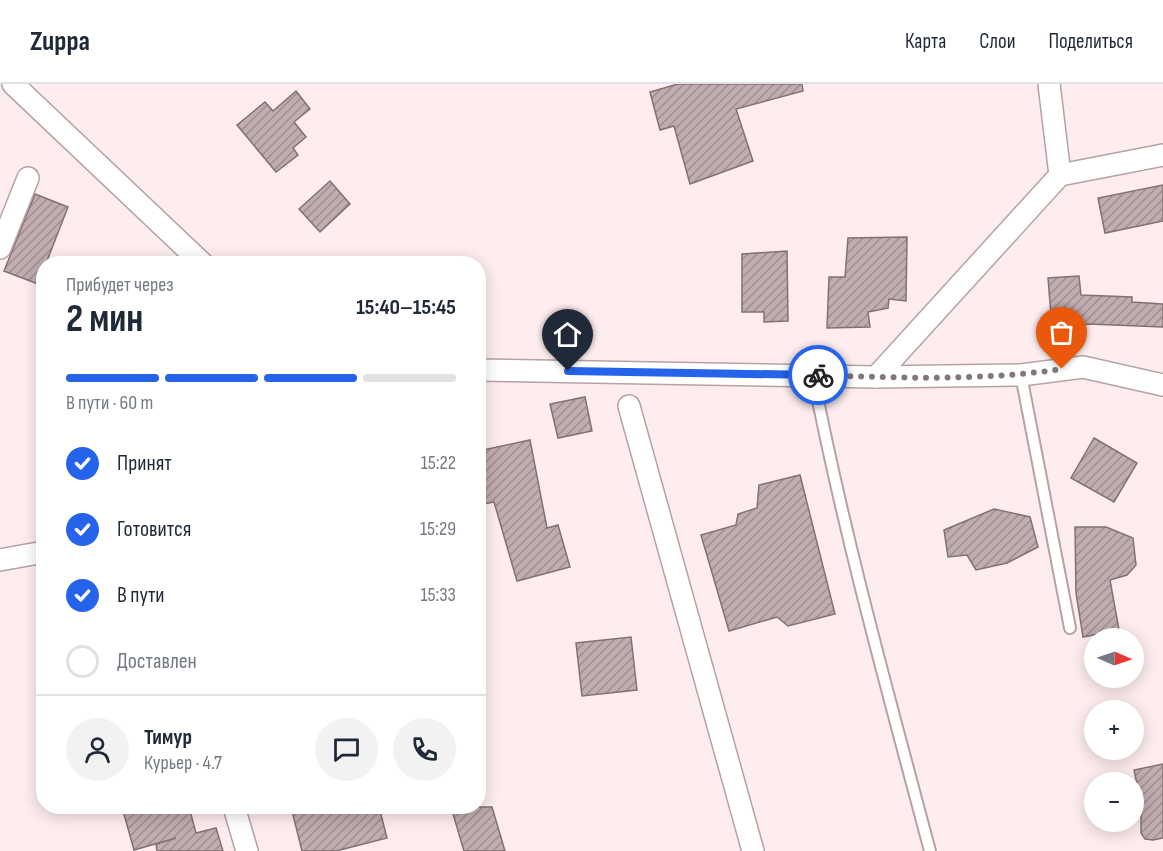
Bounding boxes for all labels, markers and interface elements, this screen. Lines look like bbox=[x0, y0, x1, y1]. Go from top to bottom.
text: Zuppa bbox=[30, 25, 90, 58]
text: Карта bbox=[905, 29, 946, 54]
text: Слои bbox=[979, 29, 1015, 54]
text: Поделиться bbox=[1048, 29, 1133, 54]
text: Прибудет через bbox=[66, 273, 174, 297]
text: 15:40–15:45 bbox=[356, 294, 456, 321]
text: 2 мин bbox=[66, 296, 143, 343]
pin bbox=[1036, 307, 1087, 369]
pin bbox=[542, 309, 593, 371]
icon: bag bbox=[1045, 316, 1078, 349]
icon: home bbox=[551, 318, 584, 351]
courier bbox=[788, 345, 848, 405]
icon: bike bbox=[802, 359, 835, 392]
text: В пути · 60 m bbox=[66, 391, 153, 415]
icon: check bbox=[66, 447, 99, 480]
text: Принят bbox=[117, 450, 172, 477]
text: 15:22 bbox=[421, 451, 456, 475]
icon: check bbox=[66, 513, 99, 546]
text: Готовится bbox=[117, 516, 191, 543]
text: 15:29 bbox=[420, 517, 456, 541]
icon: check bbox=[66, 579, 99, 612]
text: В пути bbox=[117, 582, 165, 609]
text: 15:33 bbox=[420, 583, 456, 607]
north arrow bbox=[1084, 628, 1144, 688]
map controls bbox=[1084, 628, 1144, 832]
text: Доставлен bbox=[117, 648, 197, 675]
button: + bbox=[1084, 700, 1144, 760]
button: person bbox=[66, 718, 129, 781]
button: chat bbox=[315, 718, 378, 781]
button: phone bbox=[393, 718, 456, 781]
text: Тимур bbox=[144, 724, 192, 751]
text: Курьер · 4.7 bbox=[144, 751, 222, 775]
button: − bbox=[1084, 772, 1144, 832]

